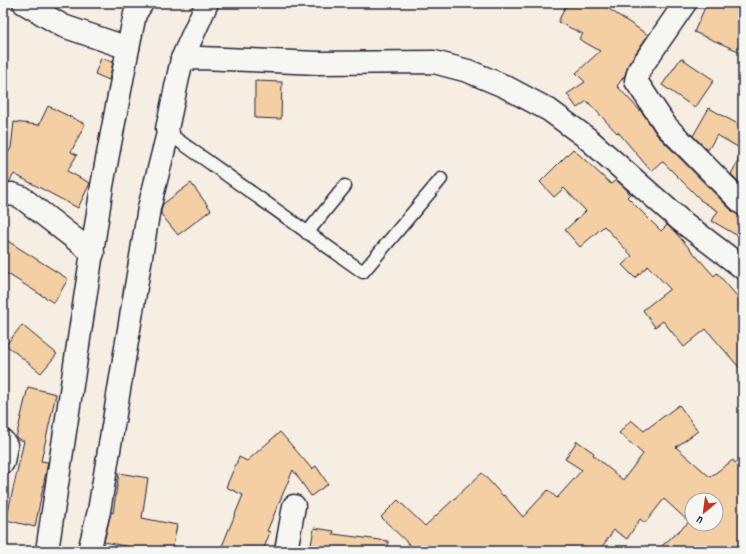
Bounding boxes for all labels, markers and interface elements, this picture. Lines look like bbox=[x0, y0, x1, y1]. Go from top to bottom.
north arrow bbox=[684, 492, 724, 532]
text: U bbox=[694, 511, 706, 527]

